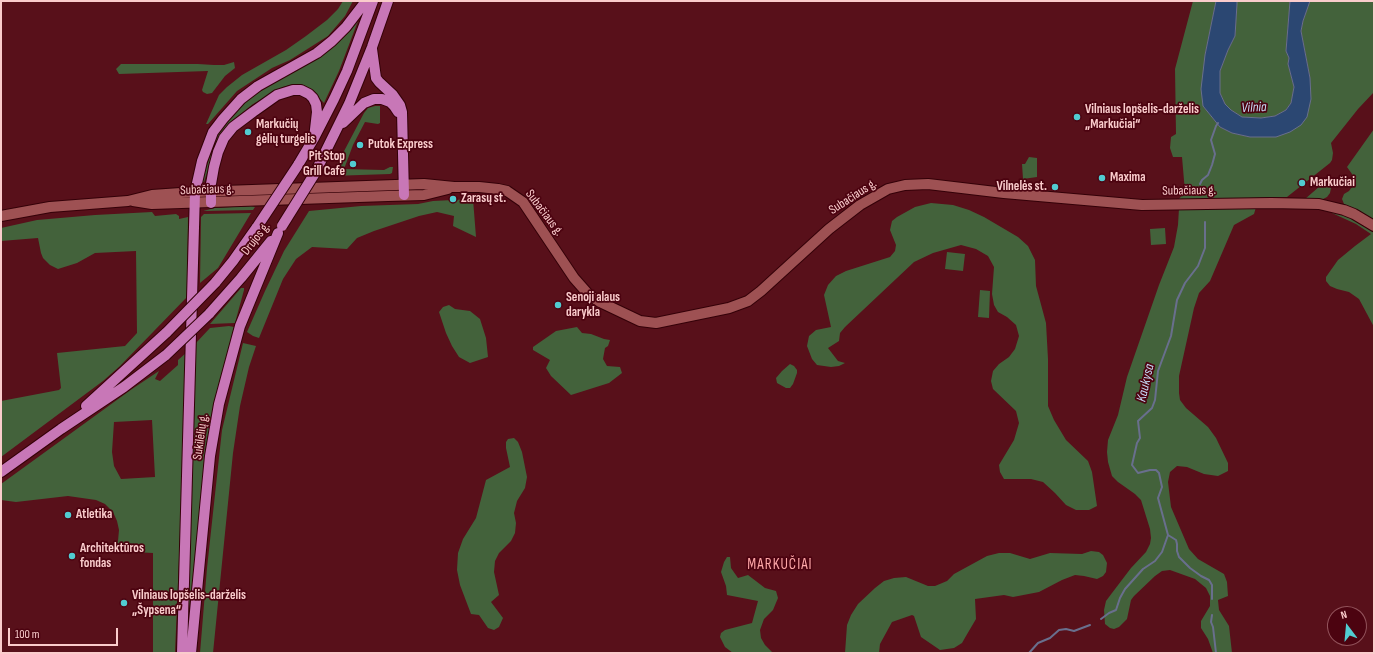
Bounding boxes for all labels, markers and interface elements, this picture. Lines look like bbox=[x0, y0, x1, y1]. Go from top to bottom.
water label: Vilnia bbox=[1241, 99, 1267, 117]
place label: Vilniaus lopšelis-darželis „Markučiai“ bbox=[1085, 102, 1199, 133]
marker: Vilniaus lopšelis-darželis „Markučiai“ bbox=[1072, 112, 1082, 122]
place label: Markučių gėlių turgelis bbox=[256, 117, 315, 148]
marker: Markučių gėlių turgelis bbox=[243, 127, 253, 137]
place label: Putok Express bbox=[368, 137, 433, 153]
marker: Putok Express bbox=[355, 140, 365, 150]
place label: Pit Stop Grill Cafe bbox=[303, 149, 345, 180]
marker: Pit Stop Grill Cafe bbox=[348, 159, 358, 169]
place label: Maxima bbox=[1110, 170, 1146, 186]
marker: Maxima bbox=[1097, 173, 1107, 183]
place label: Markučiai bbox=[1310, 175, 1355, 191]
street label: Subačiaus g. bbox=[826, 176, 880, 218]
marker: Markučiai bbox=[1297, 178, 1307, 188]
place label: Vilnelės st. bbox=[996, 179, 1047, 195]
street label: Subačiaus g. bbox=[180, 181, 234, 199]
marker: Vilnelės st. bbox=[1050, 182, 1060, 192]
street label: Subačiaus g. bbox=[1162, 183, 1216, 199]
street label: Subačiaus g. bbox=[522, 187, 566, 239]
place label: Zarasų st. bbox=[461, 191, 506, 207]
marker: Zarasų st. bbox=[448, 194, 458, 204]
street label: Drujos g. bbox=[238, 219, 274, 259]
place label: Senoji alaus darykla bbox=[566, 290, 620, 321]
marker: Senoji alaus darykla bbox=[553, 300, 563, 310]
water label: Kaukysa bbox=[1133, 362, 1159, 404]
street label: Sukilėlių g. bbox=[190, 413, 212, 461]
place label: Atletika bbox=[76, 507, 112, 523]
marker: Atletika bbox=[63, 510, 73, 520]
place label: Architektūros fondas bbox=[80, 541, 144, 572]
marker: Architektūros fondas bbox=[67, 551, 77, 561]
district label: MARKUČIAI bbox=[747, 556, 813, 574]
place label: Vilniaus lopšelis-darželis „Šypsena“ bbox=[132, 588, 246, 619]
marker: Vilniaus lopšelis-darželis „Šypsena“ bbox=[119, 598, 129, 608]
north arrow bbox=[1327, 606, 1367, 646]
text: N bbox=[1339, 608, 1348, 622]
scale bar bbox=[10, 620, 120, 646]
text: 100 m bbox=[15, 627, 40, 642]

